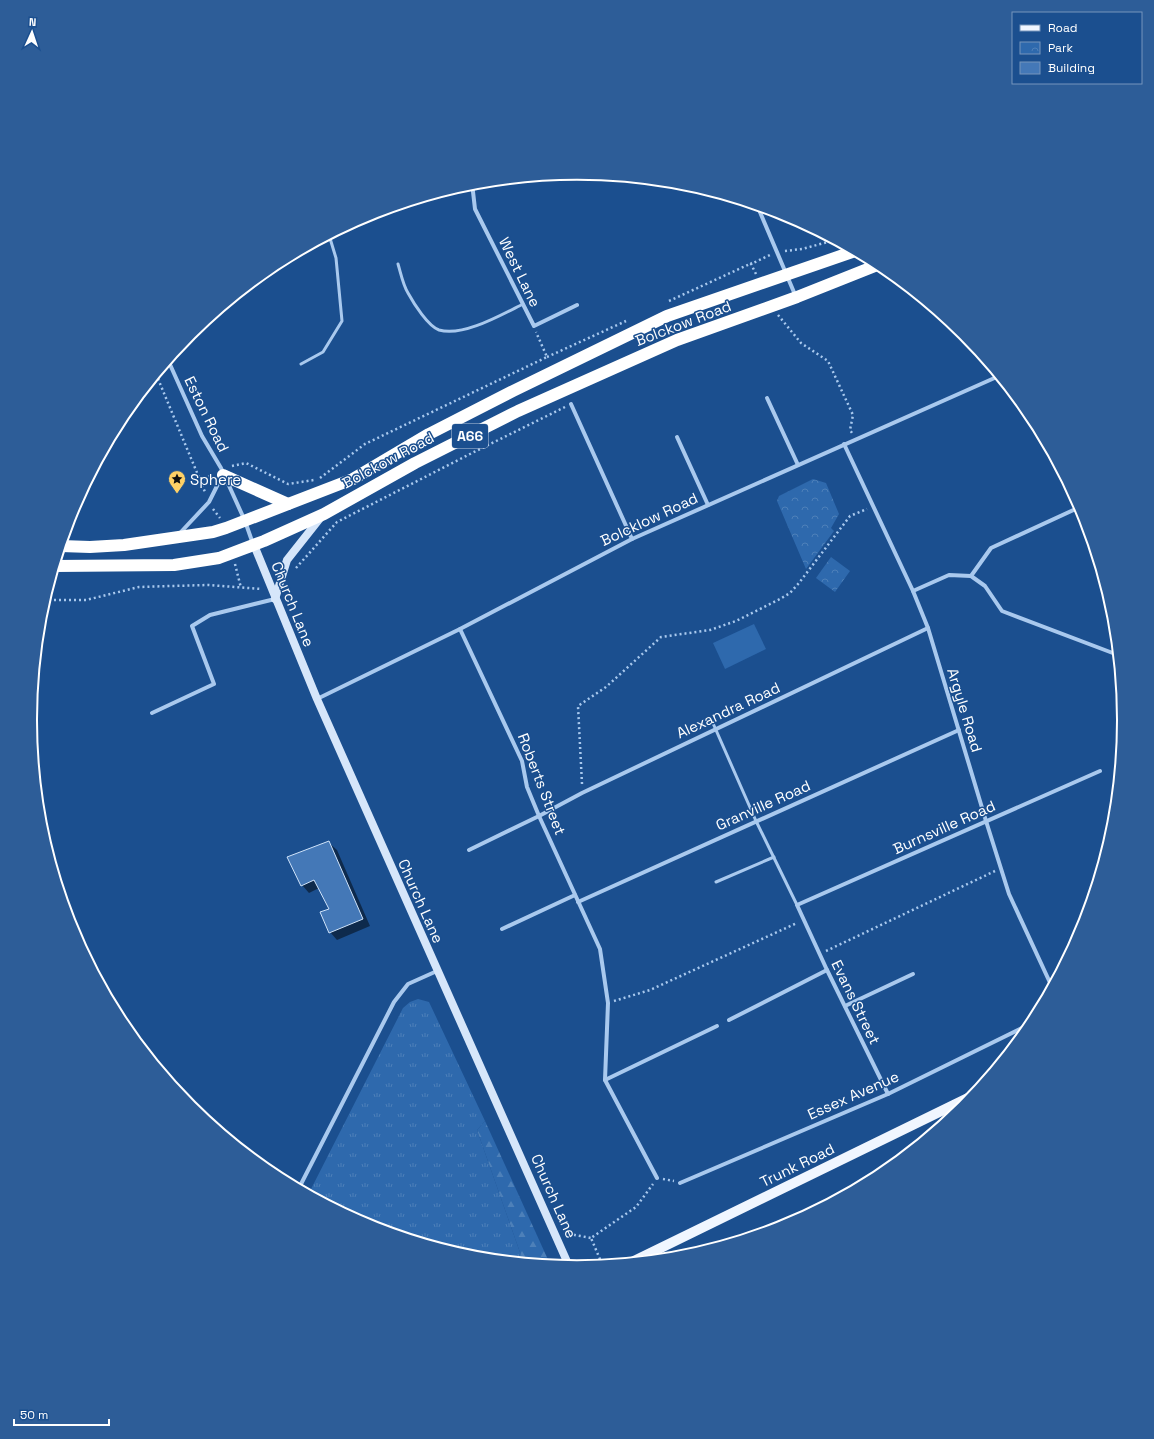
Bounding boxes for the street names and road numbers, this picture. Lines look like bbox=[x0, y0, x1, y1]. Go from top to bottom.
street label: West Lane bbox=[495, 234, 545, 310]
street label: Bolckow Road bbox=[632, 296, 734, 350]
street label: Eston Road bbox=[180, 373, 234, 455]
road number: A66 bbox=[452, 424, 488, 448]
street label: Bolckow Road bbox=[339, 428, 437, 492]
street label: Bolcklow Road bbox=[597, 488, 701, 550]
street label: Church Lane bbox=[267, 559, 319, 649]
street label: Argyle Road bbox=[943, 666, 987, 754]
street label: Alexandra Road bbox=[673, 678, 783, 742]
street label: Roberts Street bbox=[514, 730, 570, 838]
street label: Granville Road bbox=[713, 776, 813, 834]
street label: Burnsville Road bbox=[890, 796, 998, 858]
street label: Church Lane bbox=[394, 856, 448, 946]
street label: Evans Street bbox=[827, 957, 885, 1047]
street label: Essex Avenue bbox=[804, 1066, 902, 1124]
street label: Trunk Road bbox=[757, 1139, 837, 1191]
street label: Church Lane bbox=[527, 1151, 581, 1241]

